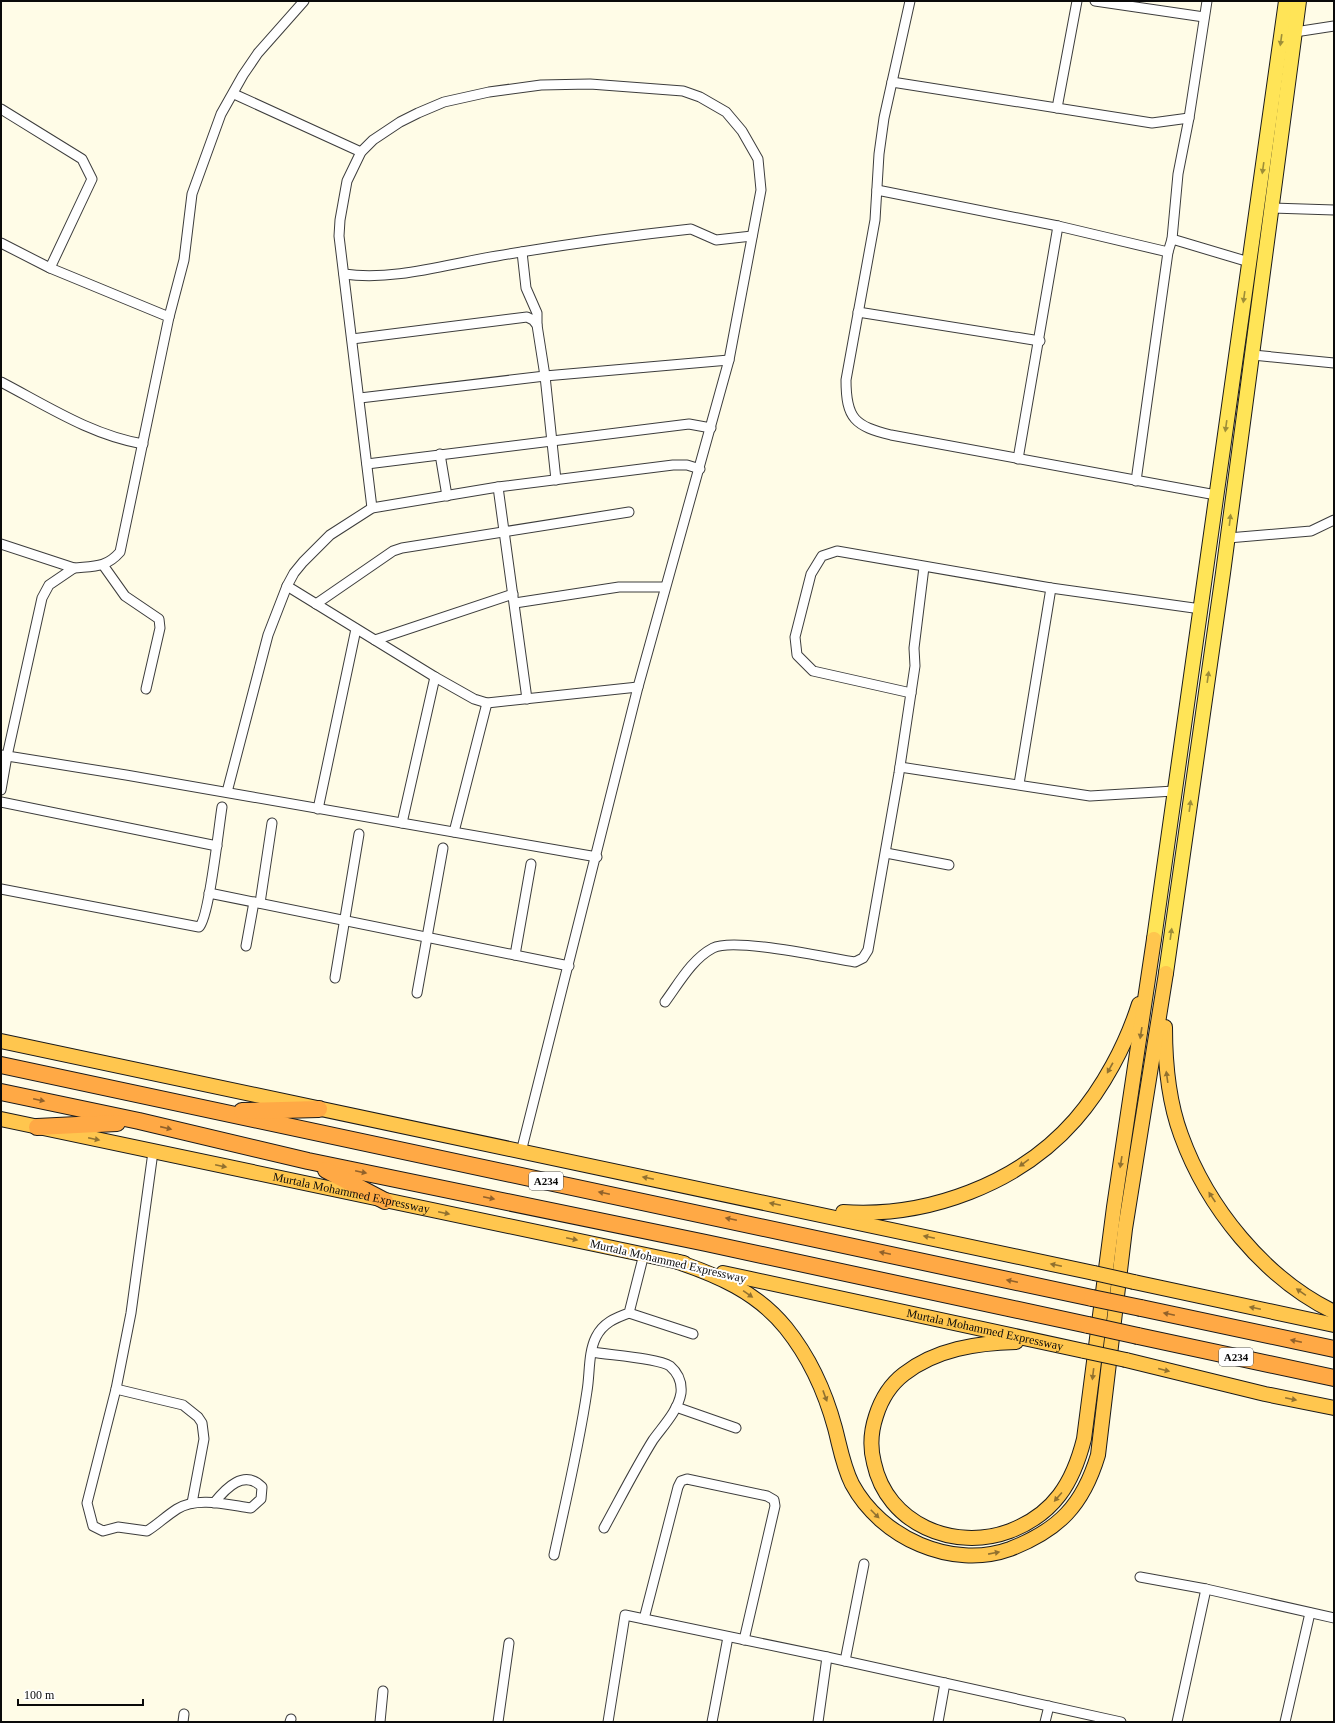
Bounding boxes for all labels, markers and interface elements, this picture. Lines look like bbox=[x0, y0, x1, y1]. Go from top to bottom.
one-way arrow bbox=[1278, 34, 1284, 46]
one-way arrow bbox=[1260, 162, 1266, 174]
one-way arrow bbox=[1241, 291, 1247, 303]
one-way arrow bbox=[1223, 420, 1229, 432]
one-way arrow bbox=[1227, 514, 1233, 526]
one-way arrow bbox=[1205, 671, 1211, 683]
one-way arrow bbox=[1187, 800, 1193, 812]
one-way arrow bbox=[1168, 928, 1174, 940]
one-way arrow bbox=[1138, 1027, 1144, 1039]
one-way arrow bbox=[1107, 1062, 1113, 1074]
one-way arrow bbox=[1164, 1071, 1171, 1083]
one-way arrow bbox=[33, 1098, 45, 1104]
one-way arrow bbox=[160, 1125, 172, 1131]
one-way arrow bbox=[88, 1137, 100, 1143]
one-way arrow bbox=[1118, 1156, 1124, 1168]
one-way arrow bbox=[1018, 1159, 1029, 1168]
one-way arrow bbox=[215, 1163, 227, 1169]
street label: Murtala Mohammed Expressway bbox=[272, 1169, 431, 1216]
one-way arrow bbox=[355, 1169, 367, 1175]
road number: A234 bbox=[529, 1172, 563, 1190]
one-way arrow bbox=[641, 1174, 654, 1180]
one-way arrow bbox=[598, 1189, 610, 1195]
one-way arrow bbox=[1209, 1191, 1216, 1203]
one-way arrow bbox=[482, 1196, 495, 1202]
one-way arrow bbox=[769, 1201, 781, 1207]
one-way arrow bbox=[438, 1210, 450, 1216]
one-way arrow bbox=[725, 1215, 737, 1221]
one-way arrow bbox=[923, 1234, 935, 1240]
street label: Murtala Mohammed Expressway bbox=[588, 1236, 748, 1286]
one-way arrow bbox=[565, 1237, 578, 1243]
one-way arrow bbox=[879, 1249, 892, 1255]
one-way arrow bbox=[1050, 1261, 1063, 1267]
one-way arrow bbox=[1006, 1277, 1019, 1283]
one-way arrow bbox=[1296, 1288, 1306, 1296]
one-way arrow bbox=[743, 1290, 753, 1298]
one-way arrow bbox=[1249, 1304, 1261, 1310]
street label: Murtala Mohammed Expressway bbox=[905, 1306, 1065, 1353]
one-way arrow bbox=[1163, 1310, 1175, 1316]
one-way arrow bbox=[1290, 1338, 1302, 1344]
road number: A234 bbox=[1219, 1348, 1253, 1366]
one-way arrow bbox=[1158, 1367, 1170, 1373]
one-way arrow bbox=[1089, 1368, 1096, 1380]
one-way arrow bbox=[823, 1391, 829, 1403]
one-way arrow bbox=[1285, 1396, 1297, 1402]
one-way arrow bbox=[1053, 1492, 1062, 1502]
one-way arrow bbox=[870, 1509, 880, 1519]
one-way arrow bbox=[987, 1549, 1000, 1555]
scale bar bbox=[18, 1681, 143, 1707]
text: 100 m bbox=[24, 1688, 55, 1702]

